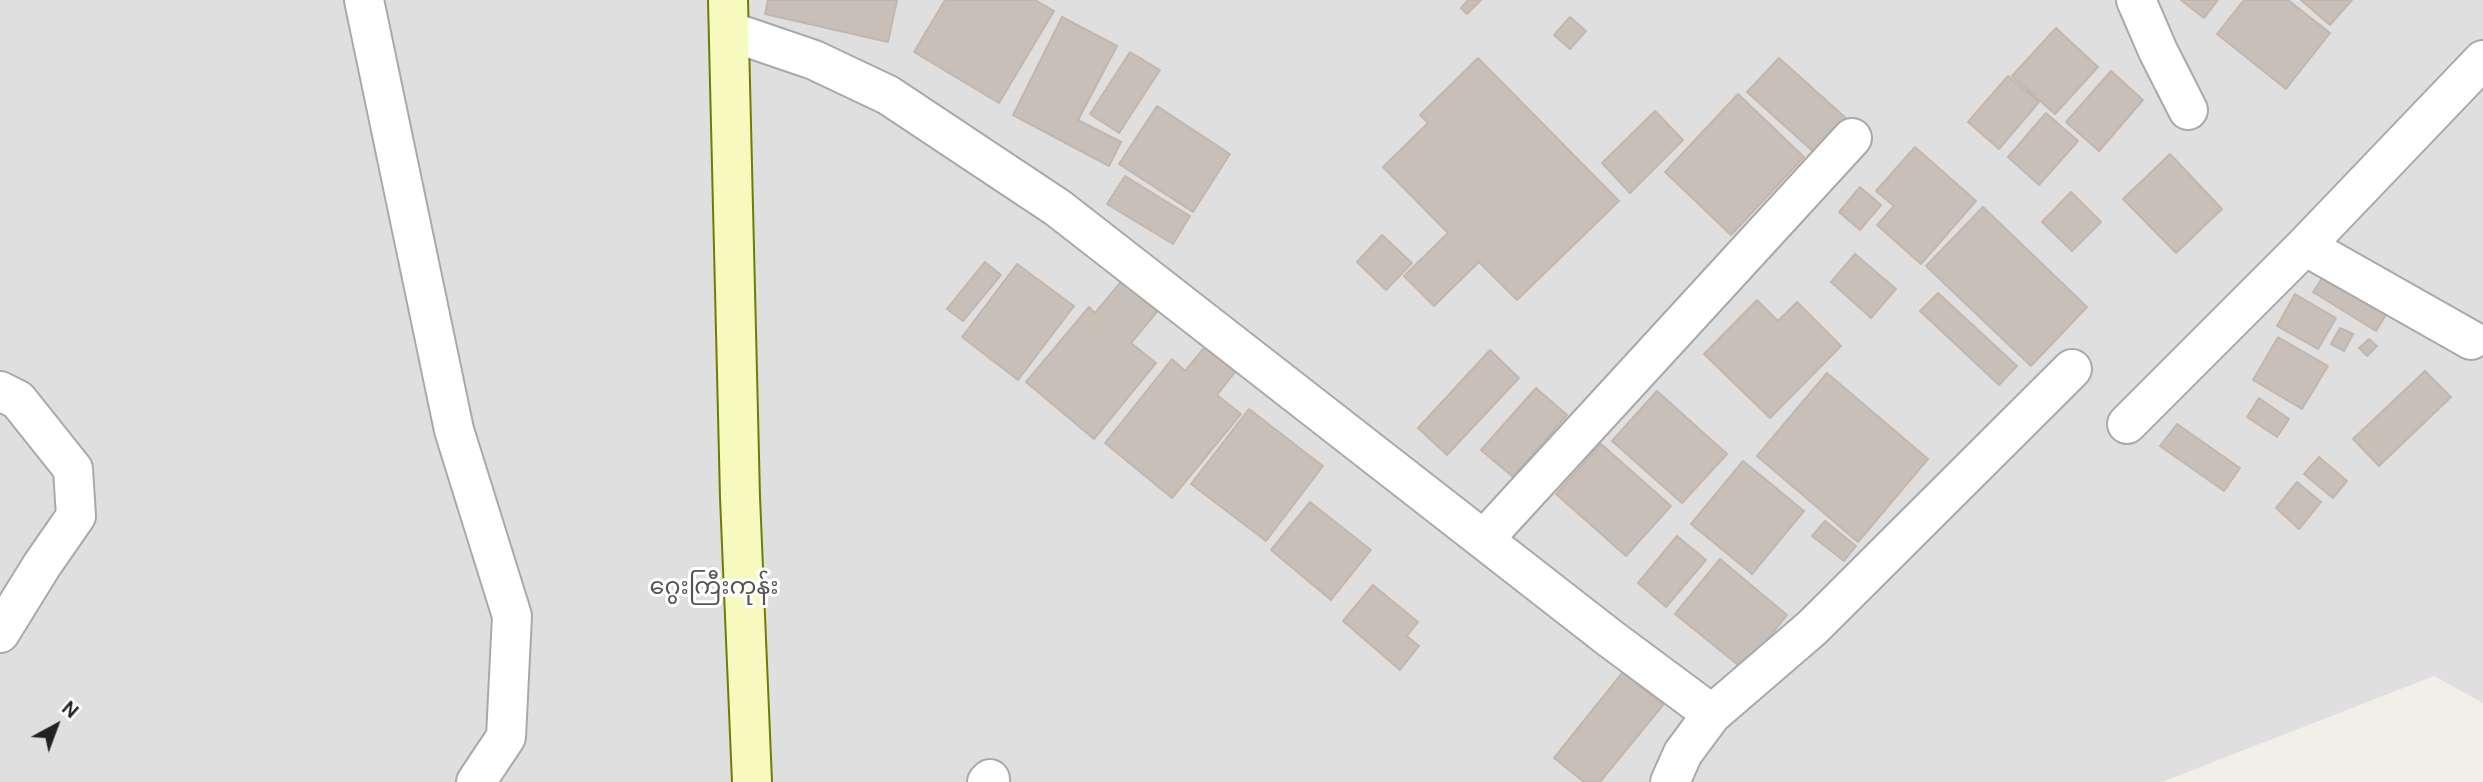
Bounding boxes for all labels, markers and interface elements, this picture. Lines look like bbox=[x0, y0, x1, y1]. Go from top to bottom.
district label: ဂွေးကြီးကုန်း bbox=[650, 574, 778, 602]
north arrow bbox=[21, 691, 91, 761]
text: N bbox=[57, 696, 84, 724]

